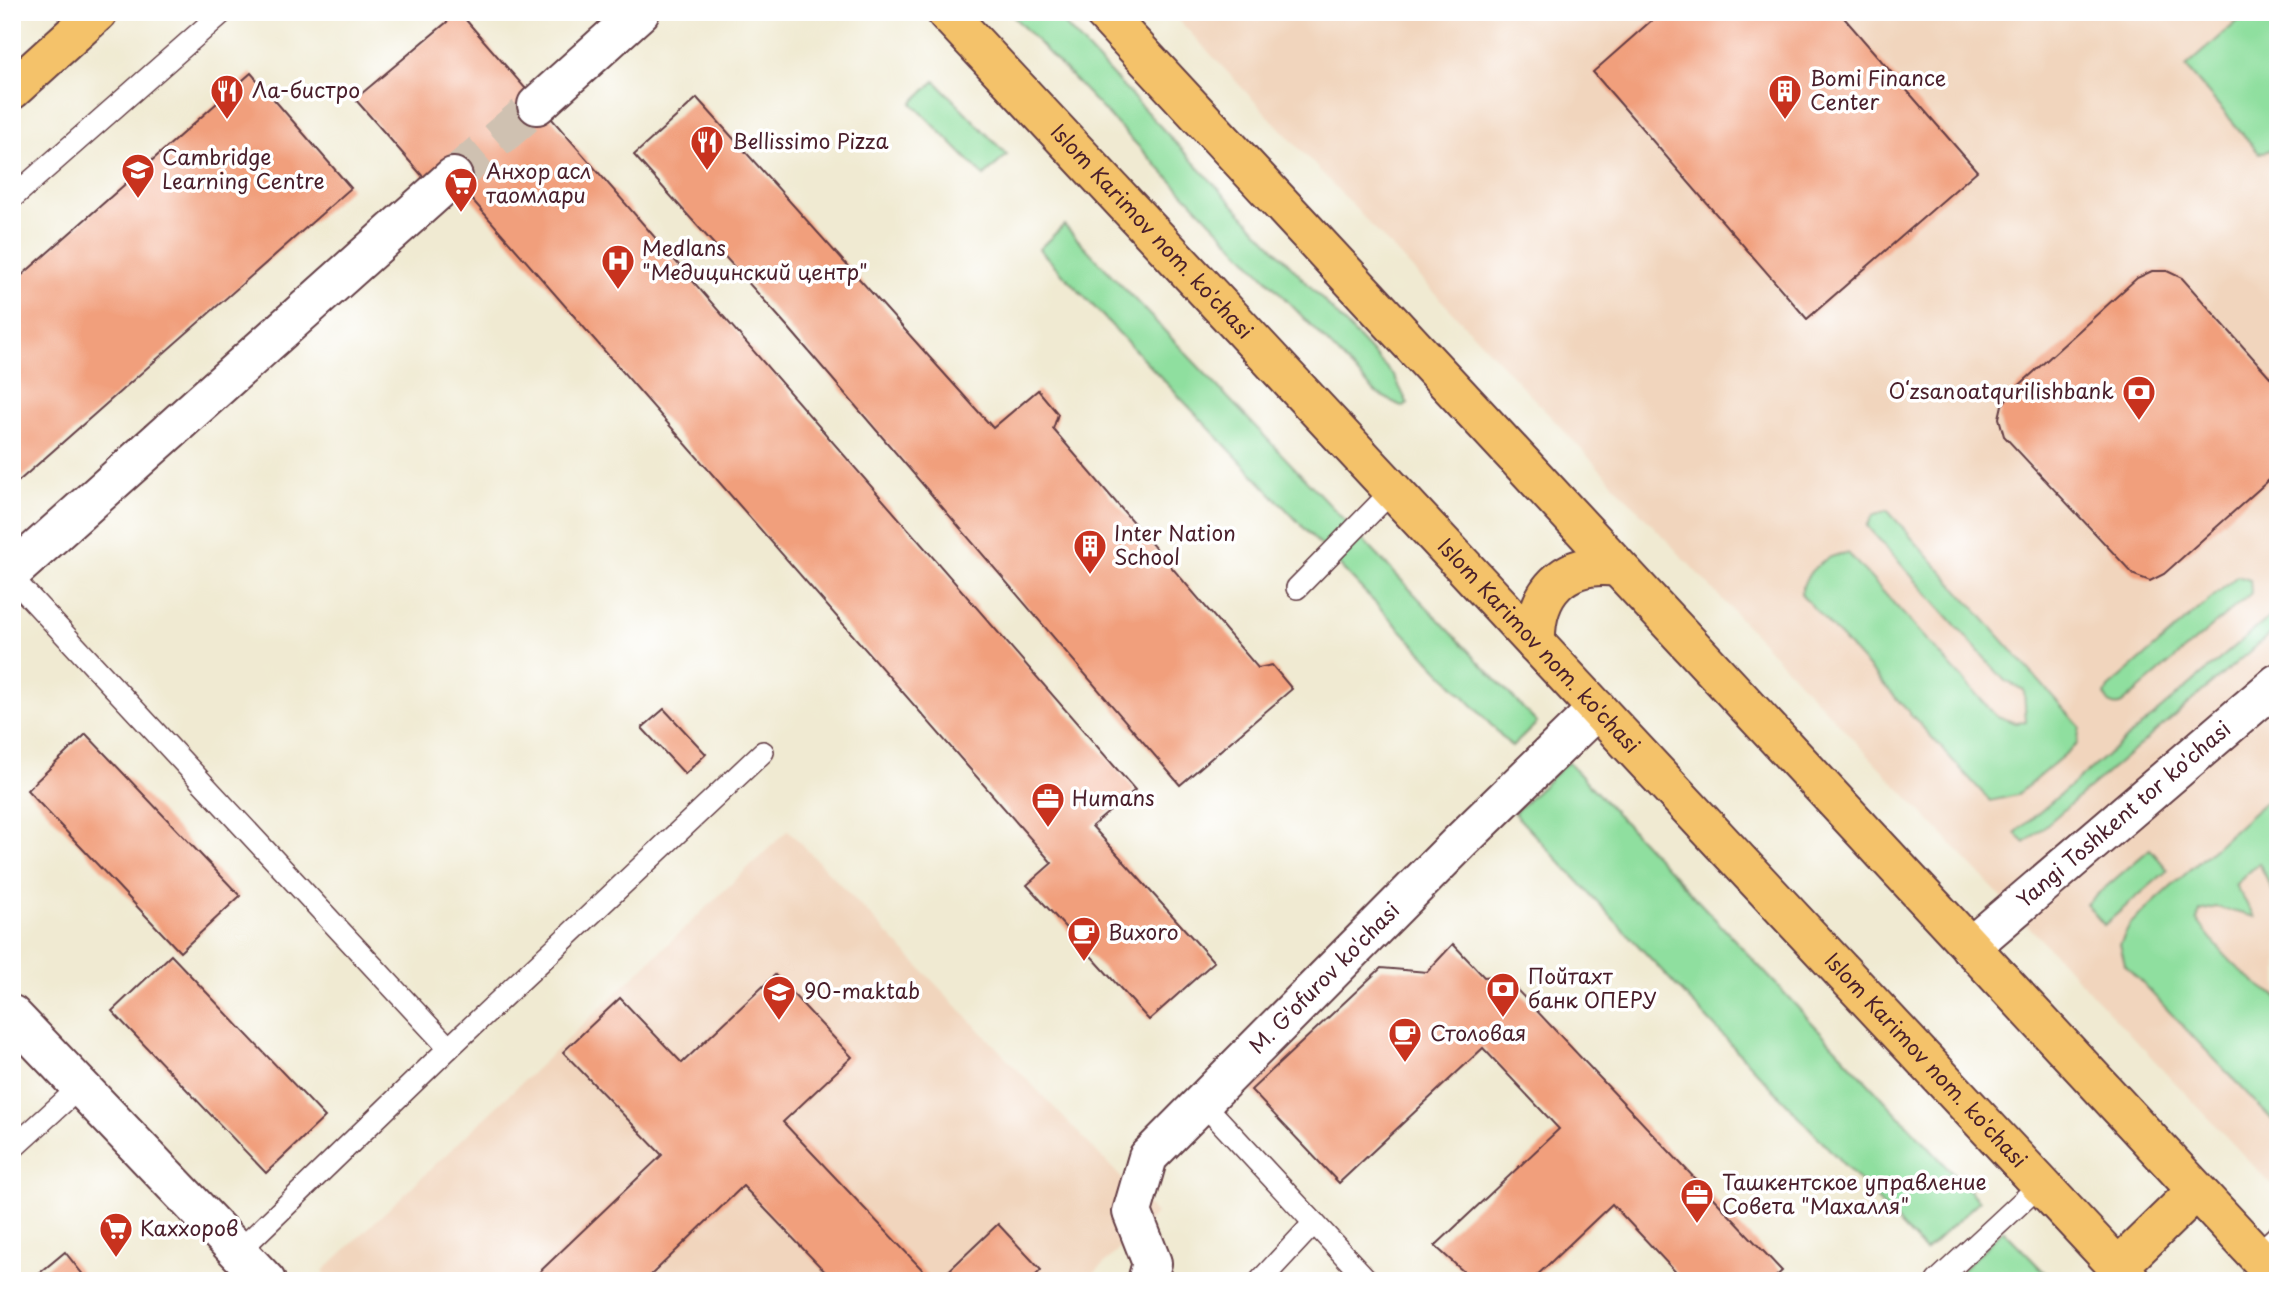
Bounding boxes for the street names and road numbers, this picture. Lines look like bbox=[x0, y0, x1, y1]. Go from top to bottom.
street label: Islom Karimov nom. ko'chasi bbox=[1044, 116, 1262, 345]
street label: Islom Karimov nom. ko'chasi bbox=[1431, 530, 1649, 760]
street label: Yangi Toshkent tor ko'chasi bbox=[2009, 712, 2237, 914]
street label: M. G'ofurov ko'chasi bbox=[1241, 894, 1406, 1060]
street label: Islom Karimov nom. ko'chasi bbox=[1818, 945, 2036, 1174]

